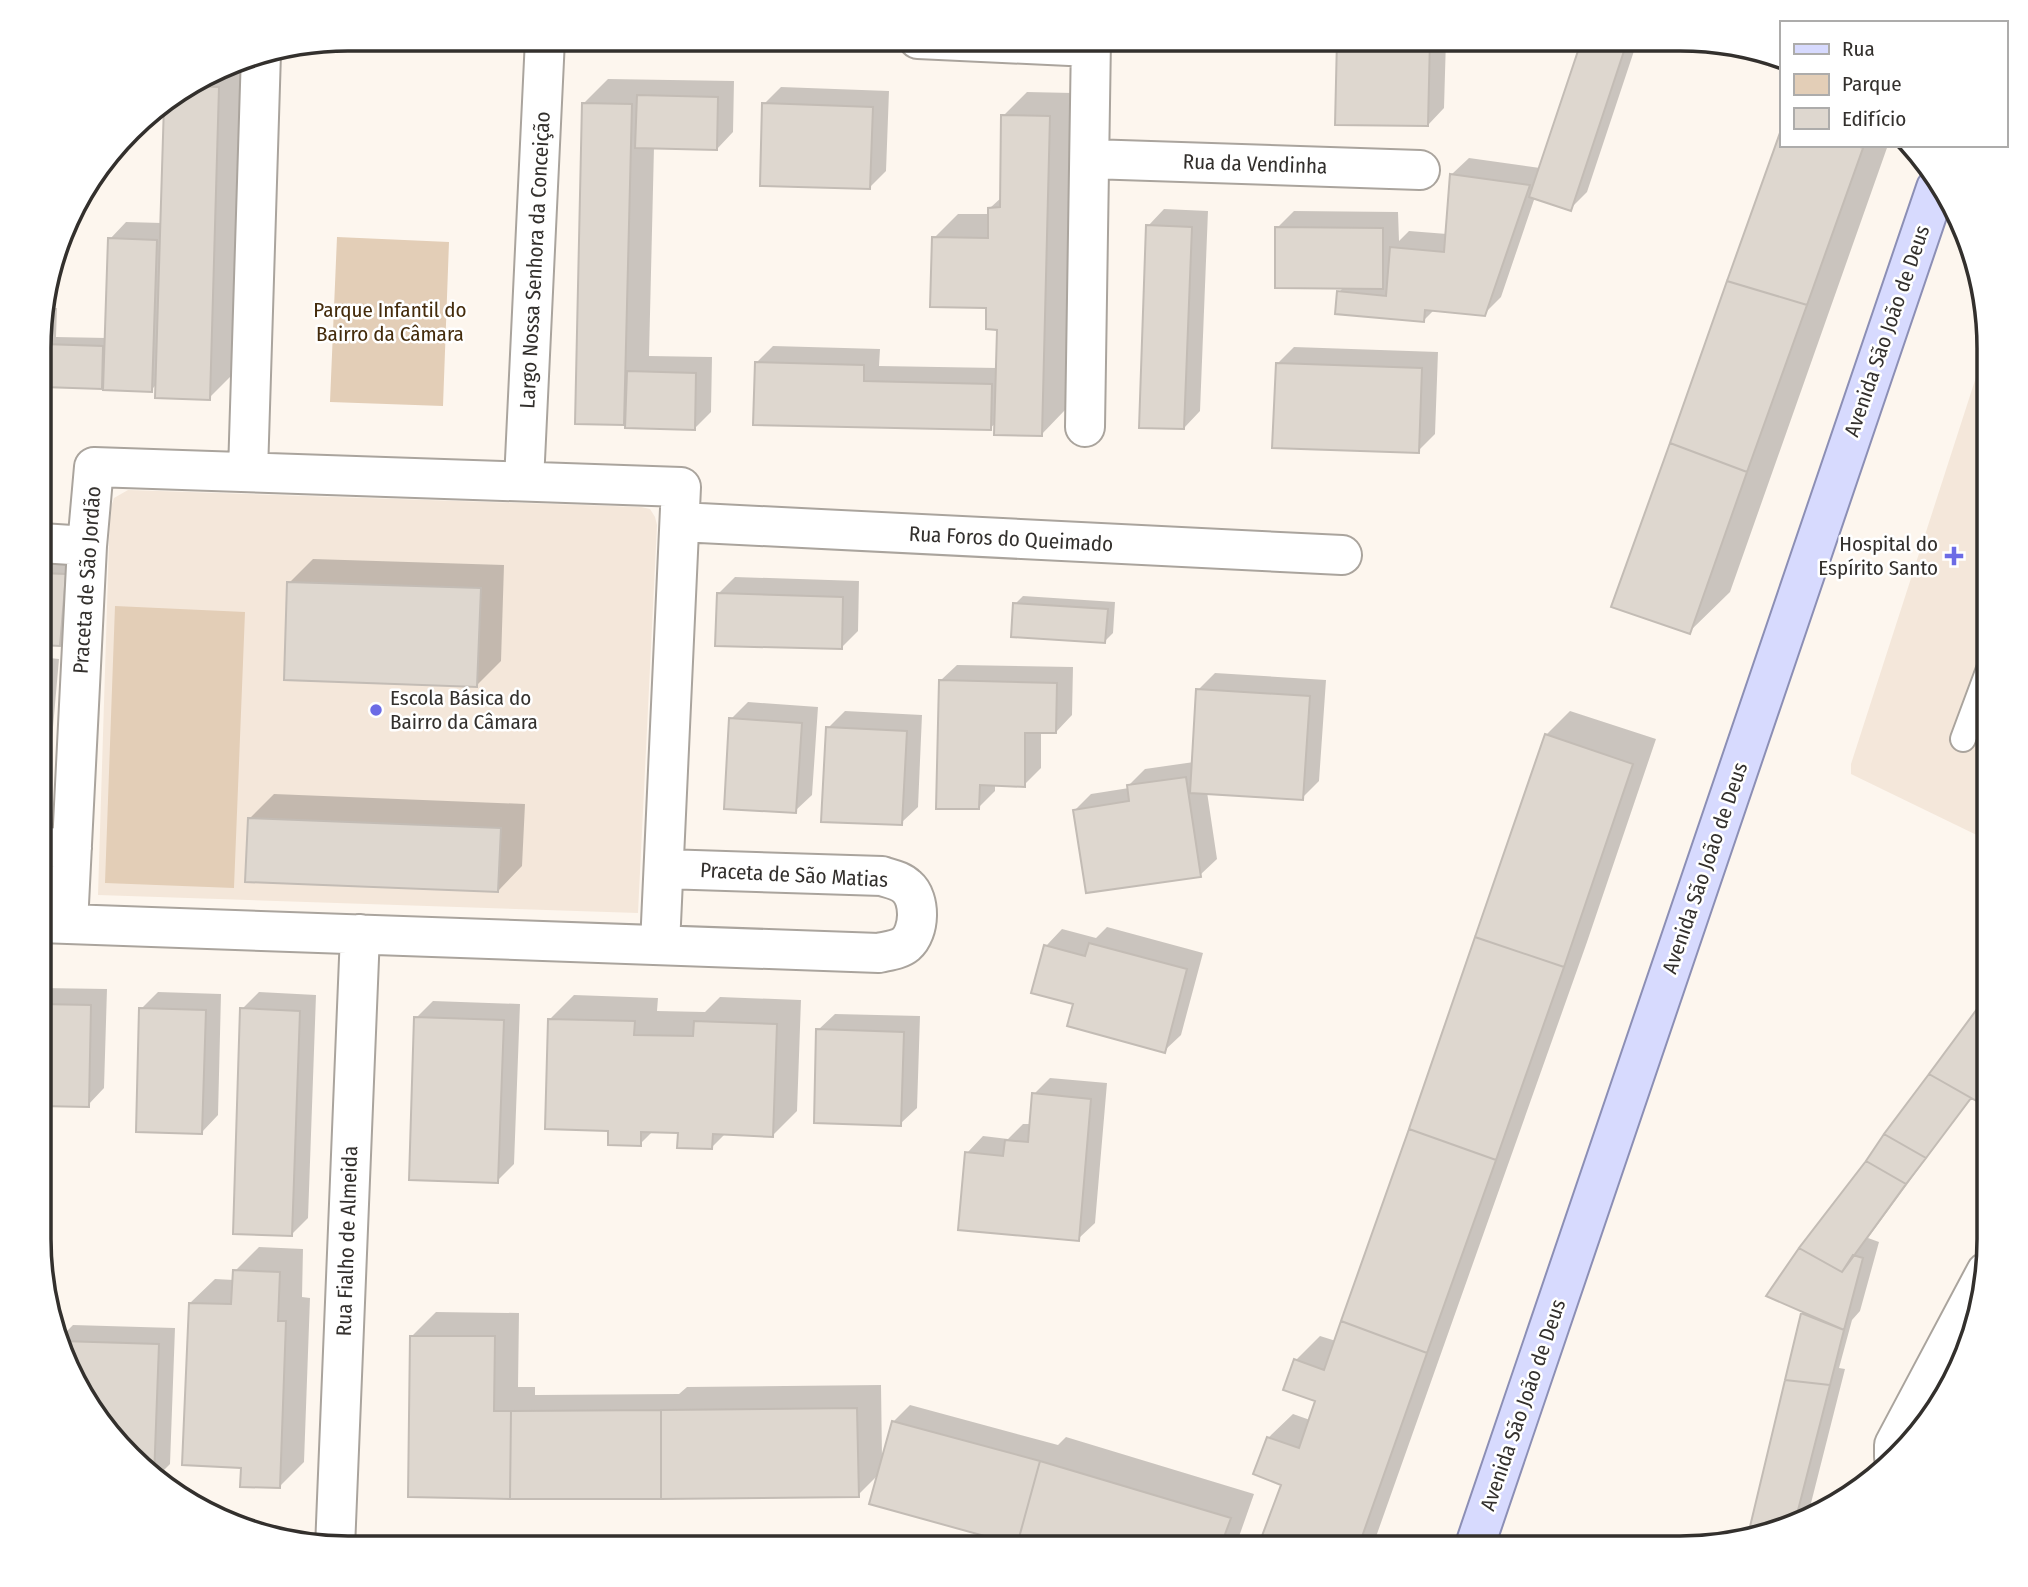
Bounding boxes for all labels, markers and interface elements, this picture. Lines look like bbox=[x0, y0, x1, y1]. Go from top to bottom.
legend bbox=[1780, 21, 2007, 147]
text: Rua bbox=[1842, 36, 1875, 62]
text: Parque bbox=[1842, 71, 1902, 97]
text: Edifício bbox=[1842, 106, 1906, 132]
street label: Largo Nossa Senhora da Conceição bbox=[514, 111, 556, 409]
street label: Rua da Vendinha bbox=[1182, 148, 1328, 180]
street label: Avenida São João de Deus bbox=[1839, 222, 1935, 440]
park label: Parque Infantil do Bairro da Câmara bbox=[313, 297, 467, 347]
street label: Praceta de São Jordão bbox=[67, 485, 107, 675]
street label: Rua Foros do Queimado bbox=[908, 521, 1114, 557]
place label: Hospital do Espírito Santo bbox=[1818, 531, 1938, 581]
marker: Hospital do Espírito Santo bbox=[1944, 546, 1964, 566]
place label: Escola Básica do Bairro da Câmara bbox=[390, 685, 538, 735]
marker: Escola Básica do Bairro da Câmara bbox=[368, 702, 384, 718]
street label: Avenida São João de Deus bbox=[1657, 759, 1753, 977]
street label: Praceta de São Matias bbox=[699, 857, 889, 893]
street label: Rua Fialho de Almeida bbox=[331, 1145, 363, 1337]
street label: Avenida São João de Deus bbox=[1475, 1296, 1571, 1514]

